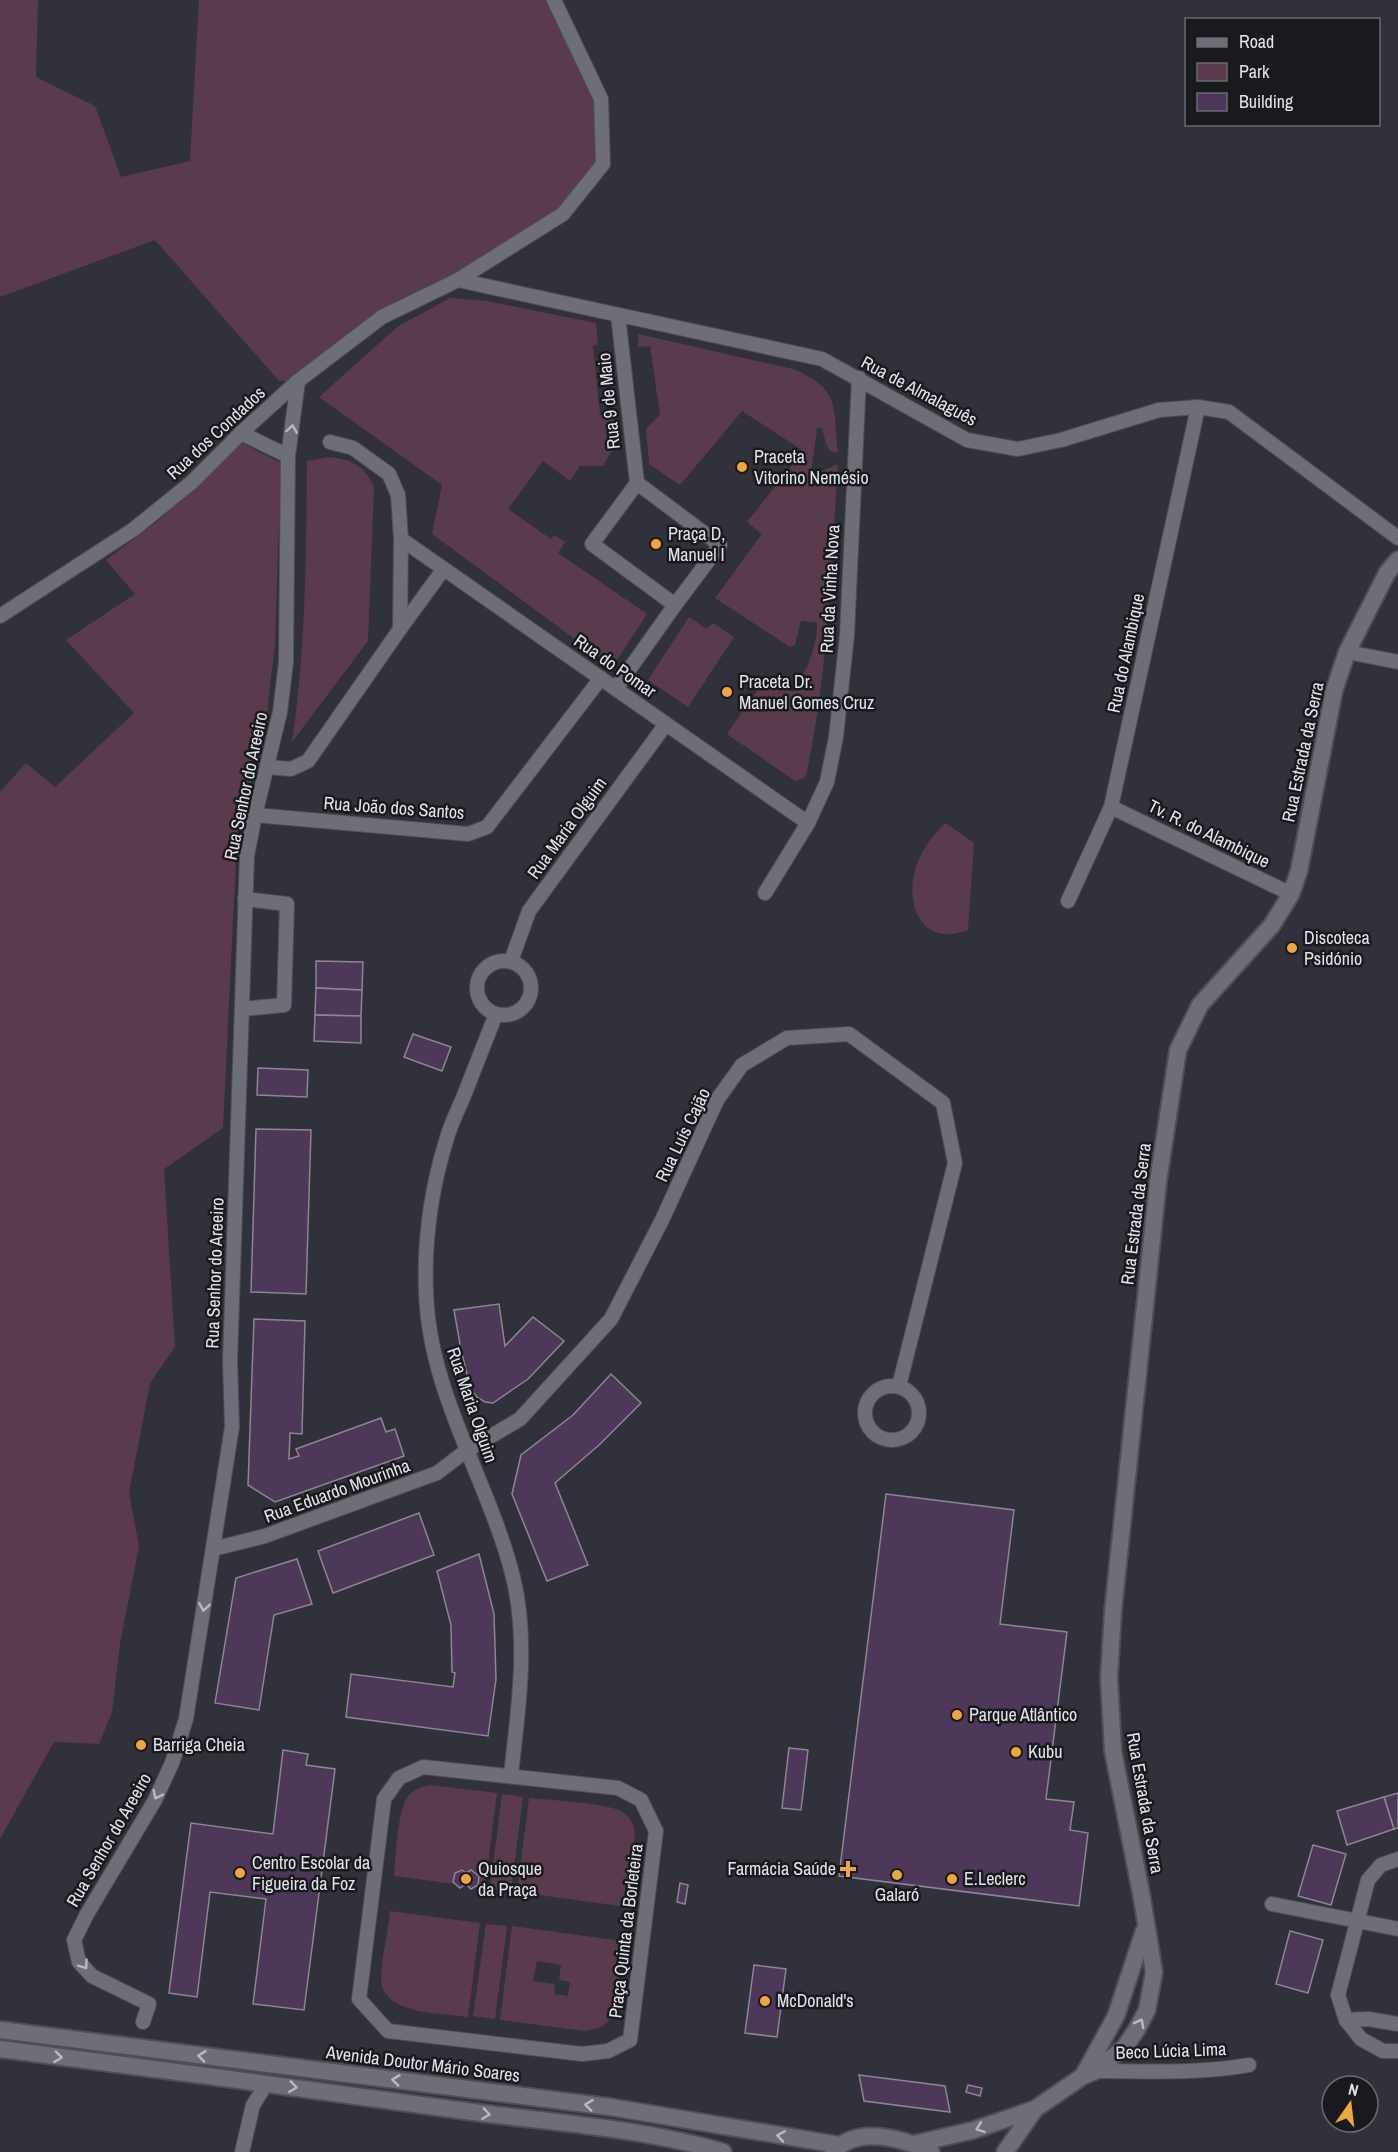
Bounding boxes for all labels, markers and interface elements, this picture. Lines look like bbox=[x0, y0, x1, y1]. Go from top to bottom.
legend bbox=[1185, 18, 1380, 126]
text: Road bbox=[1239, 29, 1274, 54]
text: Park bbox=[1239, 59, 1270, 84]
text: Building bbox=[1239, 89, 1294, 114]
street label: Rua de Almalaguês bbox=[857, 349, 982, 432]
street label: Rua 9 de Maio bbox=[591, 352, 626, 451]
street label: Rua dos Condados bbox=[161, 380, 270, 485]
one-way arrow bbox=[285, 424, 297, 433]
place label: Praceta Vitorino Nemésio bbox=[754, 444, 869, 490]
marker: Praceta Vitorino Nemésio bbox=[735, 460, 749, 474]
place label: Praça D, Manuel I bbox=[668, 521, 725, 567]
street label: Rua da Vinha Nova bbox=[814, 524, 845, 654]
marker: Praça D, Manuel I bbox=[649, 537, 663, 551]
street label: Rua do Alambique bbox=[1101, 591, 1150, 715]
street label: Rua do Pomar bbox=[569, 628, 662, 703]
place label: Praceta Dr. Manuel Gomes Cruz bbox=[739, 669, 874, 715]
street label: Rua Estrada da Serra bbox=[1275, 679, 1330, 824]
marker: Praceta Dr. Manuel Gomes Cruz bbox=[720, 685, 734, 699]
street label: Rua Senhor do Areeiro bbox=[218, 709, 273, 862]
street label: Rua Maria Olguim bbox=[521, 772, 612, 884]
street label: Rua João dos Santos bbox=[323, 790, 465, 825]
street label: Tv. R. do Alambique bbox=[1144, 793, 1274, 874]
place label: Discoteca Psidónio bbox=[1304, 925, 1370, 971]
marker: Discoteca Psidónio bbox=[1285, 941, 1299, 955]
street label: Rua Luís Cajão bbox=[649, 1084, 716, 1186]
street label: Rua Estrada da Serra bbox=[1114, 1142, 1157, 1286]
street label: Rua Senhor do Areeiro bbox=[199, 1197, 230, 1349]
street label: Rua Maria Olguim bbox=[441, 1344, 504, 1466]
street label: Rua Eduardo Mourinha bbox=[260, 1453, 413, 1529]
one-way arrow bbox=[198, 1602, 210, 1611]
place label: Parque Atlântico bbox=[969, 1702, 1077, 1727]
marker: Parque Atlântico bbox=[950, 1708, 964, 1722]
street label: Rua Estrada da Serra bbox=[1121, 1730, 1170, 1875]
place label: Barriga Cheia bbox=[153, 1732, 245, 1757]
marker: Barriga Cheia bbox=[134, 1738, 148, 1752]
place label: Kubu bbox=[1028, 1739, 1062, 1764]
marker: Kubu bbox=[1009, 1745, 1023, 1759]
street label: Rua Senhor do Areeiro bbox=[60, 1768, 157, 1911]
one-way arrow bbox=[153, 1788, 165, 1799]
street label: Praça Quinta da Borleteira bbox=[602, 1842, 649, 2020]
place label: Centro Escolar da Figueira da Foz bbox=[252, 1850, 370, 1896]
place label: Quiosque da Praça bbox=[478, 1856, 542, 1902]
place label: Farmácia Saúde bbox=[728, 1856, 836, 1881]
marker: Farmácia Saúde bbox=[841, 1862, 855, 1876]
marker: Centro Escolar da Figueira da Foz bbox=[233, 1866, 247, 1880]
place label: E.Leclerc bbox=[964, 1866, 1026, 1891]
marker: Galaró bbox=[890, 1868, 904, 1882]
marker: Quiosque da Praça bbox=[459, 1872, 473, 1886]
marker: E.Leclerc bbox=[945, 1872, 959, 1886]
place label: Galaró bbox=[875, 1882, 919, 1907]
one-way arrow bbox=[77, 1958, 88, 1969]
place label: McDonald's bbox=[777, 1988, 854, 2013]
marker: McDonald's bbox=[758, 1994, 772, 2008]
one-way arrow bbox=[1133, 2019, 1144, 2030]
street label: Beco Lúcia Lima bbox=[1115, 2036, 1227, 2065]
street label: Avenida Doutor Mário Soares bbox=[324, 2039, 521, 2088]
one-way arrow bbox=[53, 2050, 63, 2062]
one-way arrow bbox=[197, 2050, 207, 2062]
north arrow bbox=[1320, 2074, 1380, 2134]
one-way arrow bbox=[391, 2075, 400, 2087]
text: N bbox=[1346, 2078, 1361, 2101]
one-way arrow bbox=[289, 2080, 298, 2092]
one-way arrow bbox=[584, 2099, 594, 2111]
one-way arrow bbox=[482, 2107, 491, 2119]
one-way arrow bbox=[975, 2120, 985, 2133]
one-way arrow bbox=[777, 2130, 787, 2143]

